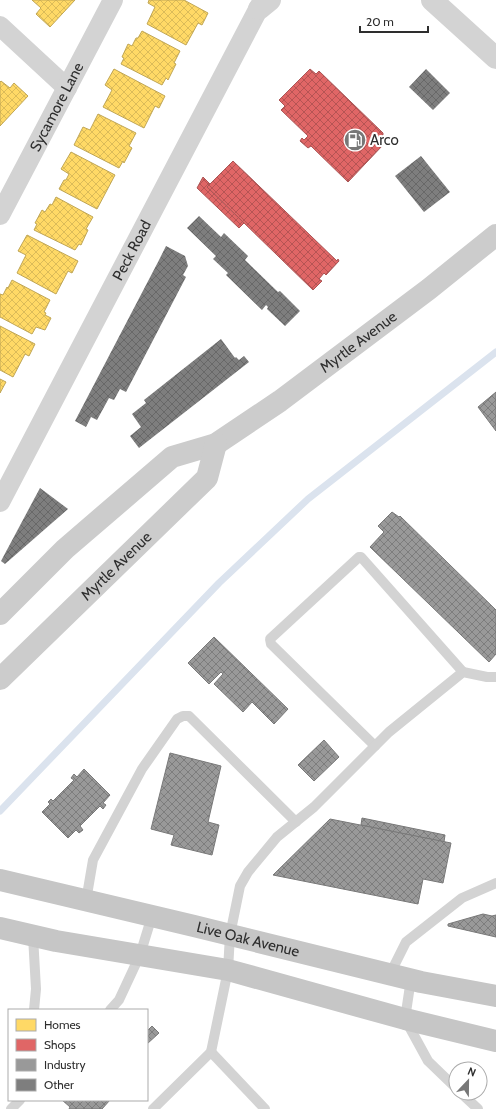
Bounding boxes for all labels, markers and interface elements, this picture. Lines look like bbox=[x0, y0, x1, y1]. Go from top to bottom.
scale bar bbox=[360, 8, 428, 34]
text: 20 m bbox=[366, 14, 394, 29]
street label: Sycamore Lane bbox=[26, 59, 88, 154]
fuel station icon: Arco bbox=[342, 127, 368, 153]
place label: Arco bbox=[370, 131, 399, 149]
street label: Peck Road bbox=[109, 217, 155, 284]
street label: Myrtle Avenue bbox=[316, 307, 400, 377]
street label: Myrtle Avenue bbox=[77, 528, 155, 604]
street label: Live Oak Avenue bbox=[195, 918, 302, 961]
legend bbox=[8, 1009, 148, 1101]
text: Homes bbox=[44, 1017, 81, 1032]
text: Shops bbox=[44, 1037, 76, 1052]
text: Industry bbox=[44, 1057, 85, 1072]
north arrow bbox=[448, 1061, 488, 1101]
text: N bbox=[466, 1064, 478, 1080]
text: Other bbox=[44, 1077, 74, 1092]

